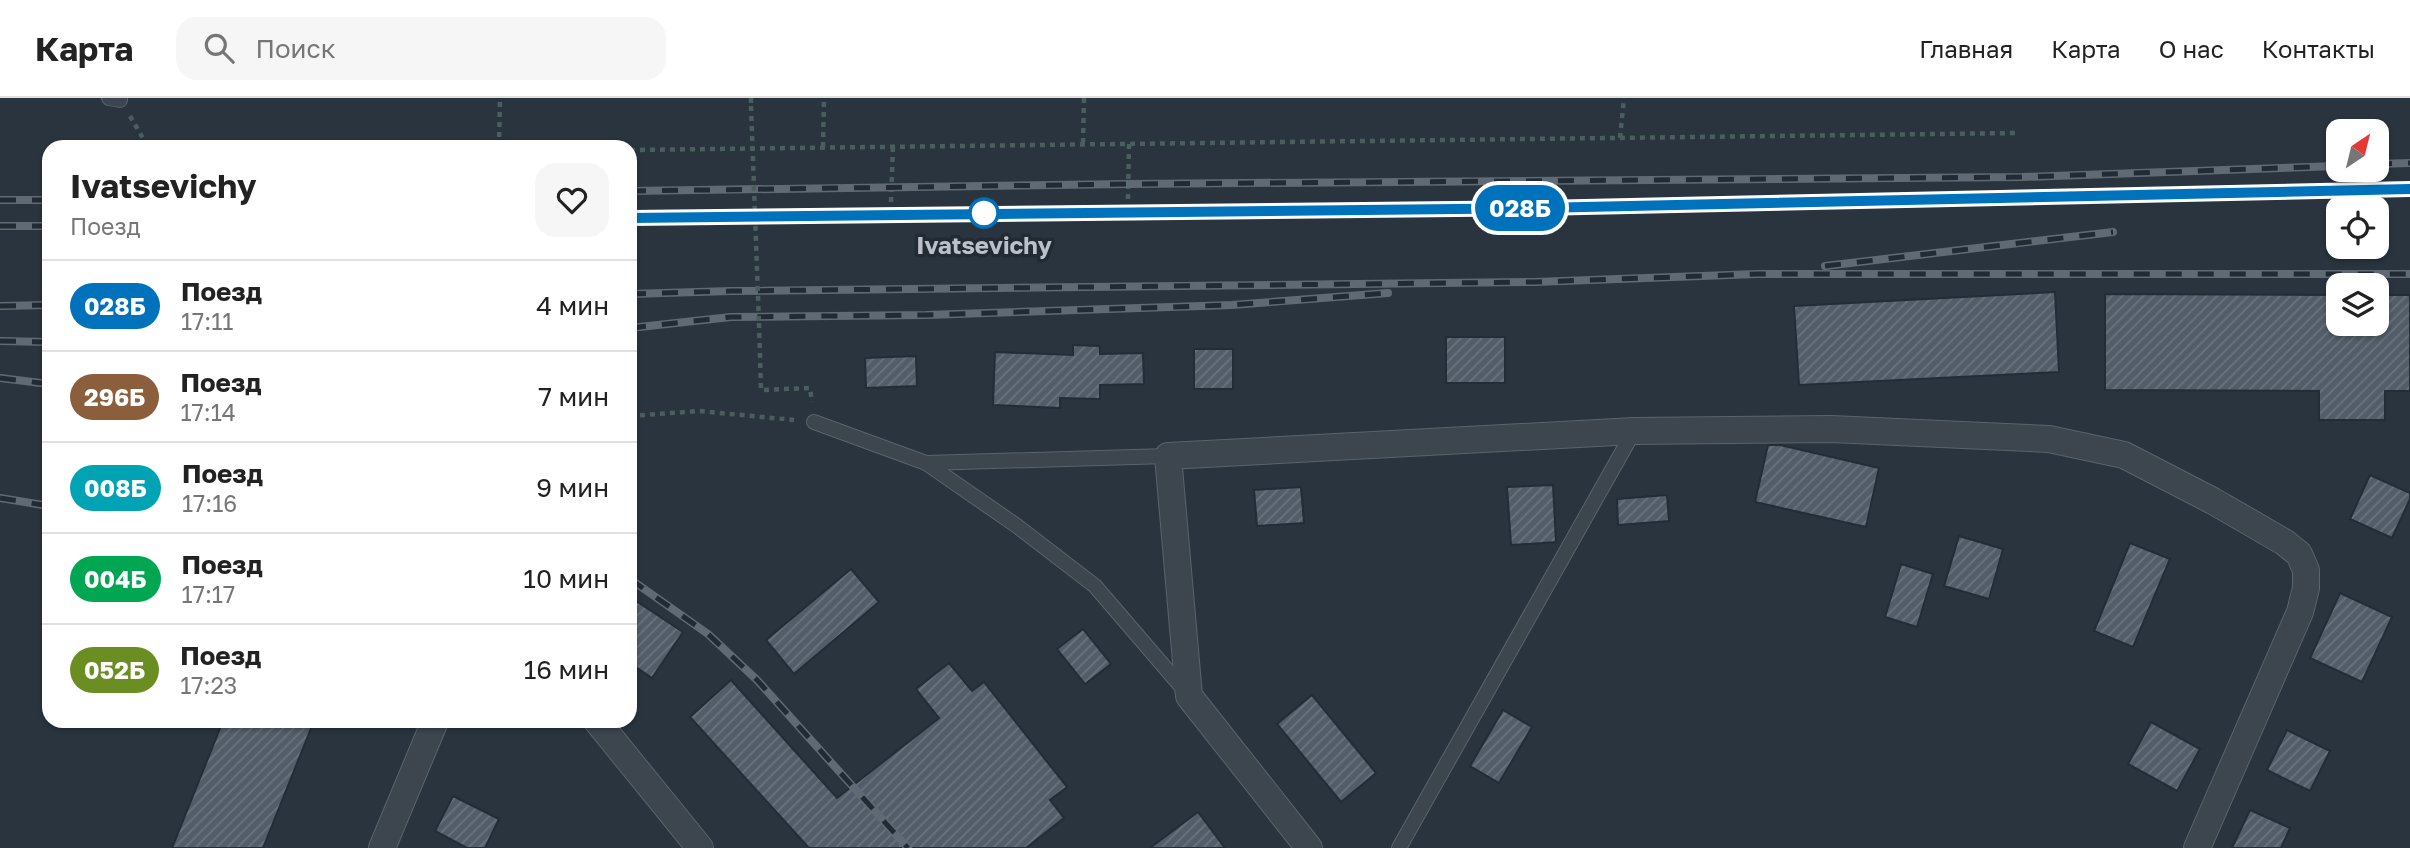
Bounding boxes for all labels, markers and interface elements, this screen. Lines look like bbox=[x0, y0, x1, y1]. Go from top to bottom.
search box bbox=[176, 17, 666, 80]
text: Карта bbox=[35, 29, 134, 68]
icon: search bbox=[200, 29, 238, 67]
text: Поиск bbox=[256, 33, 336, 64]
text: Главная bbox=[1919, 34, 2013, 63]
text: Карта bbox=[2051, 34, 2121, 63]
text: О нас bbox=[2159, 34, 2224, 63]
text: Контакты bbox=[2262, 34, 2375, 63]
north arrow bbox=[2326, 119, 2389, 182]
map controls bbox=[2326, 119, 2389, 336]
button: heart bbox=[535, 163, 609, 237]
text: Ivatsevichy bbox=[70, 166, 257, 205]
line badge: 028Б bbox=[1471, 185, 1569, 231]
text: 028Б bbox=[1489, 193, 1551, 222]
button: locate bbox=[2326, 196, 2389, 259]
marker: Ivatsevichy bbox=[969, 198, 999, 228]
text: Поезд bbox=[70, 212, 140, 240]
place label: Ivatsevichy bbox=[916, 230, 1052, 259]
button: layers bbox=[2326, 273, 2389, 336]
text: Поезд bbox=[181, 276, 262, 307]
text: 4 мин bbox=[536, 290, 609, 321]
text: 028Б bbox=[84, 291, 146, 320]
text: 17:11 bbox=[181, 307, 233, 335]
text: Поезд bbox=[180, 367, 262, 398]
text: 7 мин bbox=[538, 381, 609, 412]
text: 296Б bbox=[84, 382, 145, 411]
text: 17:14 bbox=[180, 398, 236, 426]
text: Поезд bbox=[182, 458, 263, 489]
text: 9 мин bbox=[536, 472, 609, 503]
text: 008Б bbox=[84, 473, 147, 502]
text: 17:16 bbox=[182, 489, 237, 517]
text: Поезд bbox=[182, 549, 263, 580]
text: 10 мин bbox=[523, 563, 609, 594]
text: 004Б bbox=[84, 564, 147, 593]
text: 17:17 bbox=[182, 580, 235, 608]
text: Поезд bbox=[180, 640, 261, 671]
text: 16 мин bbox=[524, 654, 609, 685]
text: 052Б bbox=[84, 655, 145, 684]
text: 17:23 bbox=[180, 671, 237, 699]

